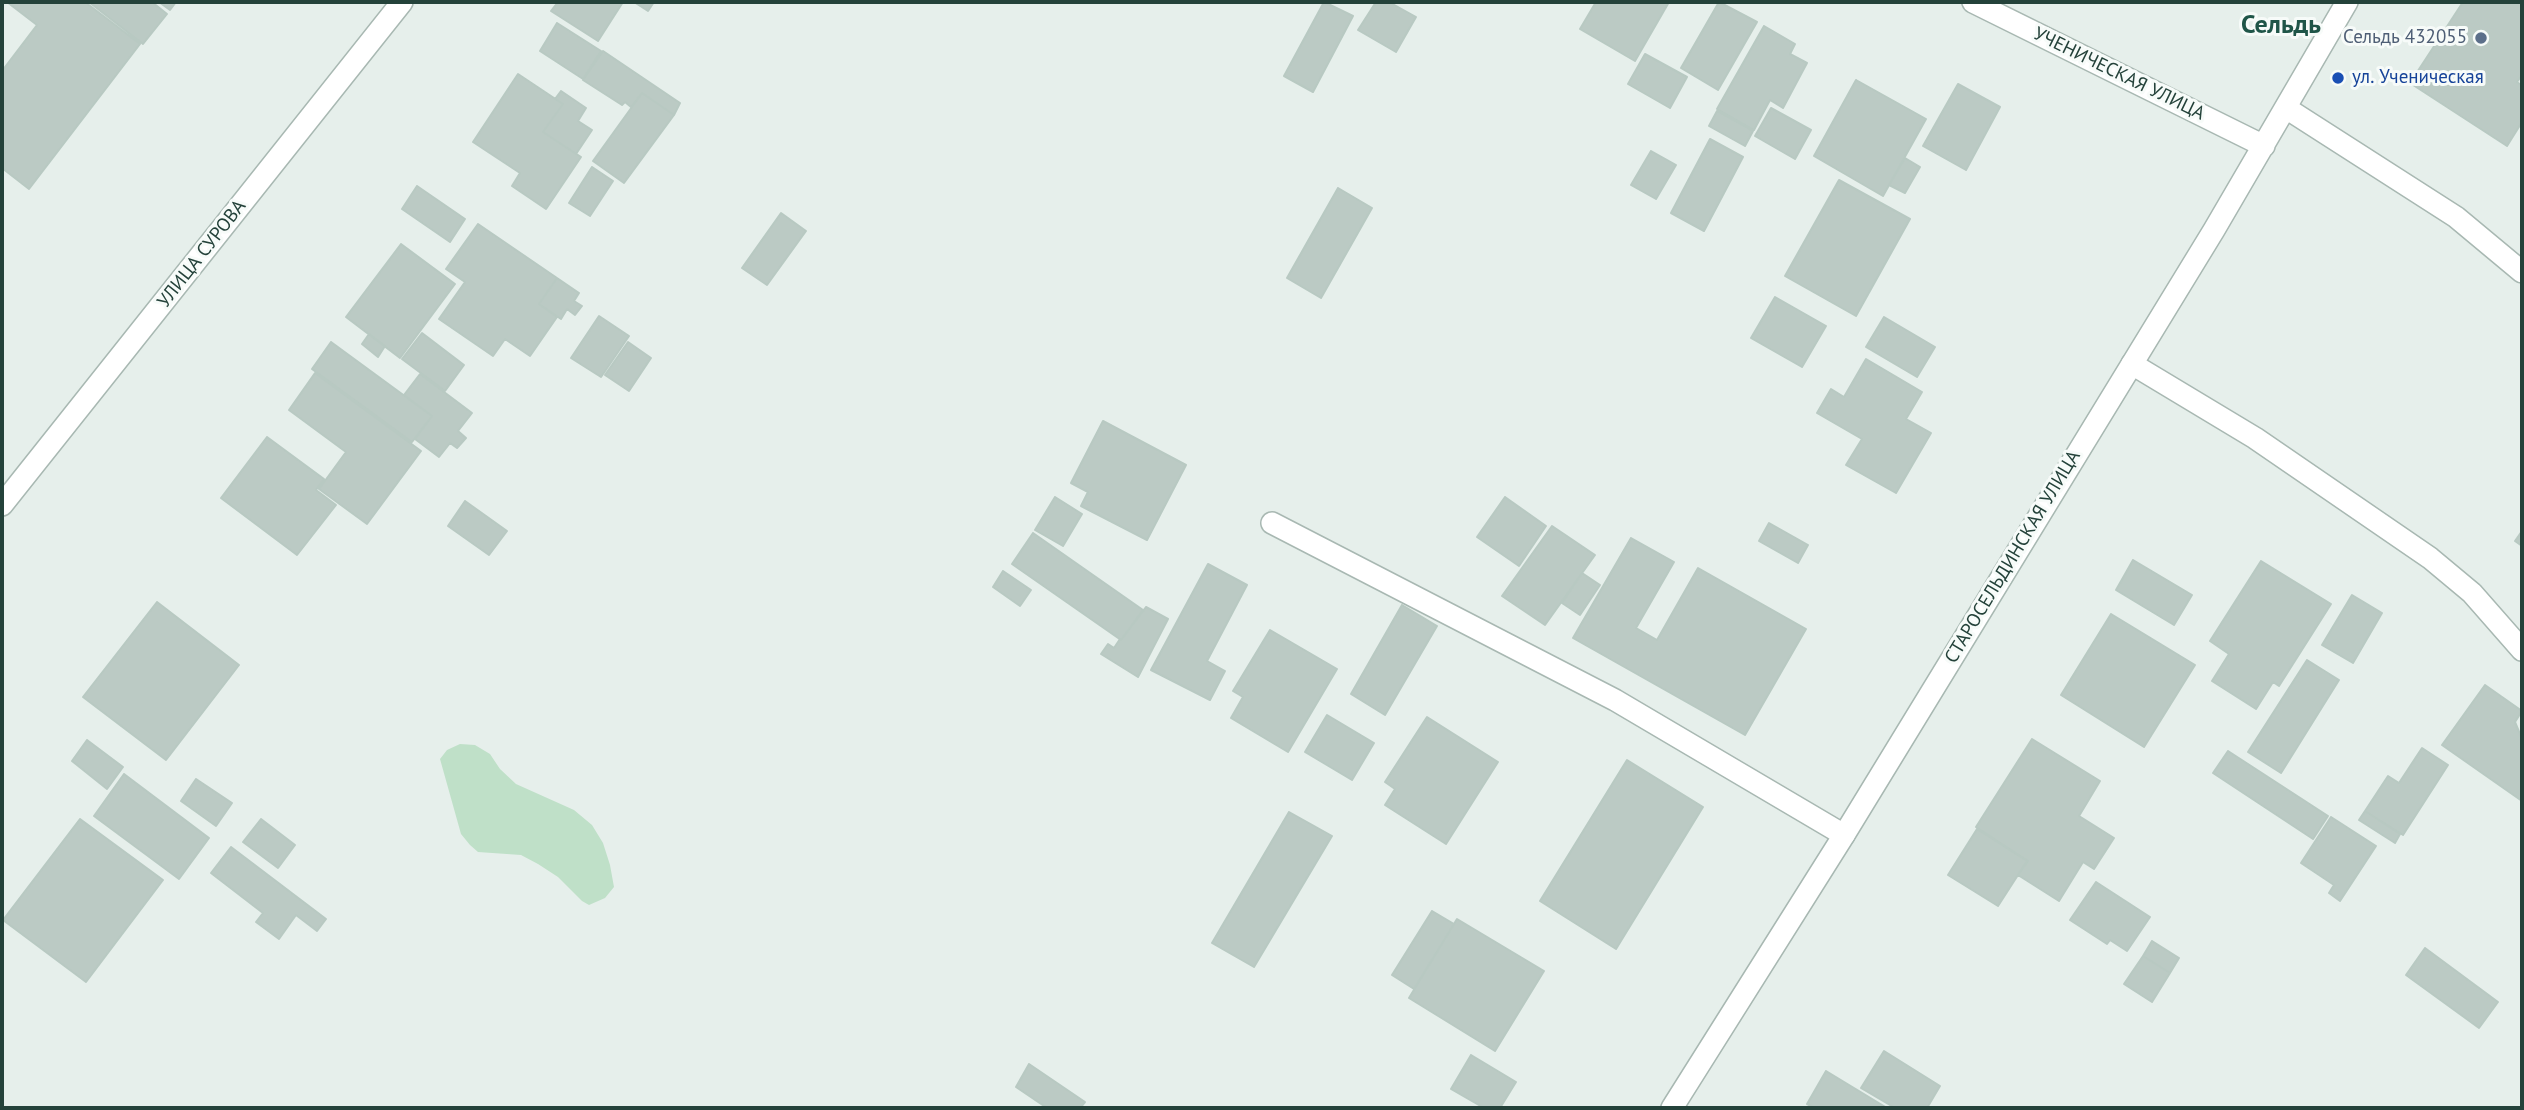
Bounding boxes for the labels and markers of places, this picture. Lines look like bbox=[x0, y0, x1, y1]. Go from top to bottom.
place label: Сельдь 432055 bbox=[2343, 27, 2467, 49]
marker: Сельдь 432055 bbox=[2473, 30, 2489, 46]
place label: ул. Ученическая bbox=[2352, 67, 2484, 89]
marker: ул. Ученическая bbox=[2330, 70, 2346, 86]

